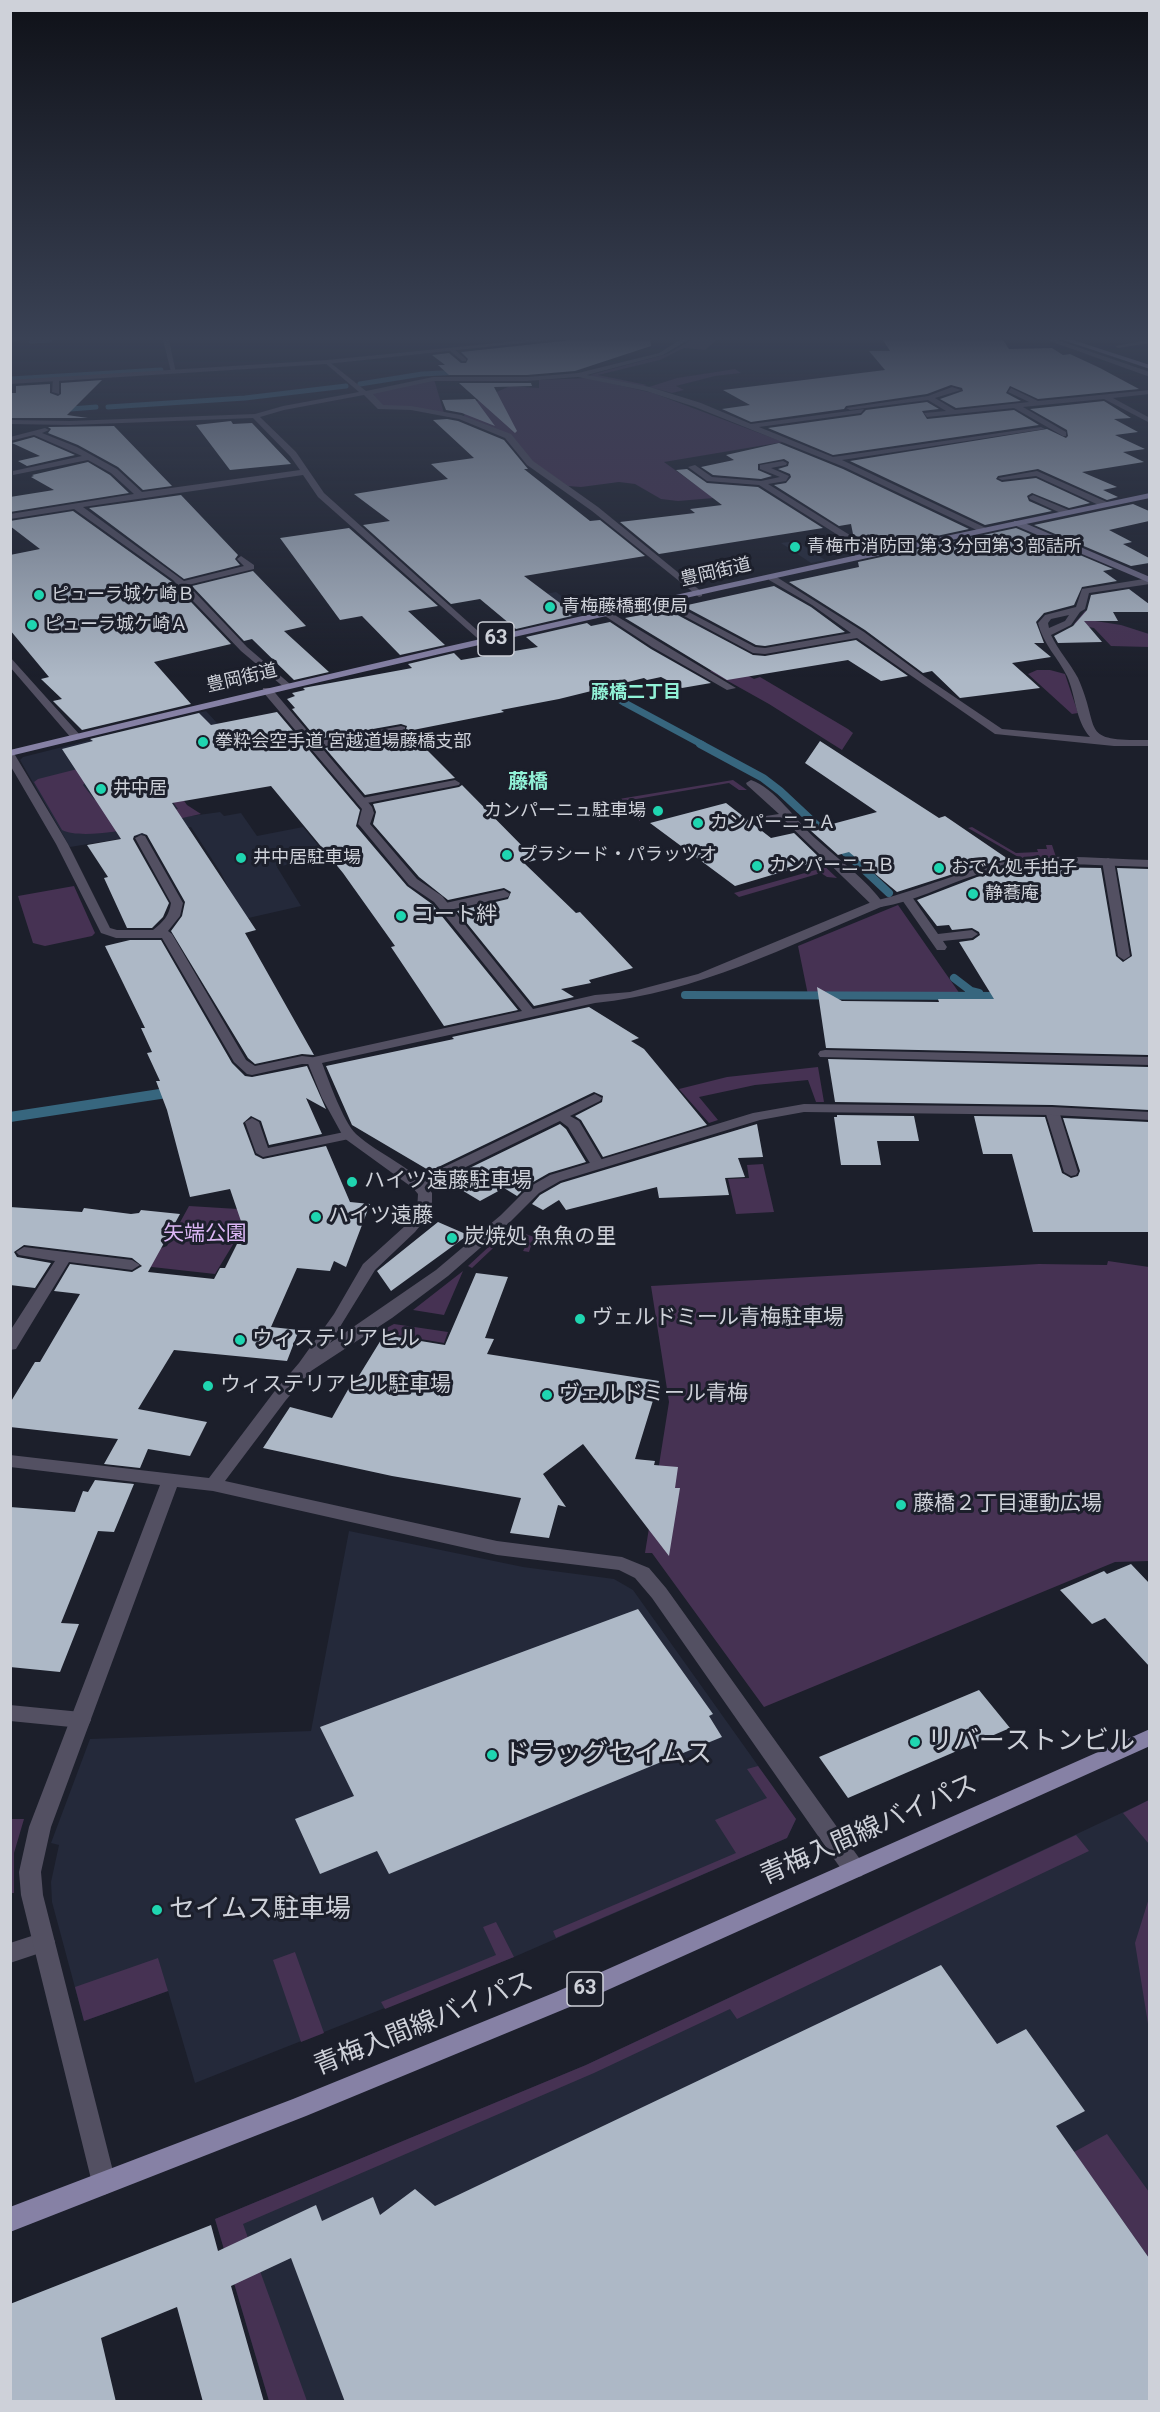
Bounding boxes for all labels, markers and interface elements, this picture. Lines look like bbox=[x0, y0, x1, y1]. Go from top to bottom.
place label: 青梅市消防団 第３分団第３部詰所 bbox=[807, 536, 1081, 558]
marker: 青梅市消防団 第３分団第３部詰所 bbox=[788, 540, 802, 554]
street label: 豊岡街道 bbox=[678, 554, 754, 592]
place label: ピューラ城ケ崎Ｂ bbox=[51, 584, 195, 606]
marker: ピューラ城ケ崎Ｂ bbox=[32, 588, 46, 602]
place label: 青梅藤橋郵便局 bbox=[562, 596, 688, 618]
marker: 青梅藤橋郵便局 bbox=[543, 600, 557, 614]
place label: ピューラ城ケ崎Ａ bbox=[44, 614, 188, 636]
marker: ピューラ城ケ崎Ａ bbox=[25, 618, 39, 632]
road number: 63 bbox=[478, 622, 514, 656]
street label: 豊岡街道 bbox=[204, 660, 280, 698]
district label: 藤橋二丁目 bbox=[591, 682, 681, 704]
place label: 拳粋会空手道 宮越道場藤橋支部 bbox=[215, 731, 471, 753]
marker: 拳粋会空手道 宮越道場藤橋支部 bbox=[196, 735, 210, 749]
district label: 藤橋 bbox=[508, 771, 548, 795]
place label: 井中居 bbox=[113, 778, 167, 800]
marker: 井中居 bbox=[94, 782, 108, 796]
place label: カンパーニュ駐車場 bbox=[484, 800, 646, 822]
marker: カンパーニュ駐車場 bbox=[651, 804, 665, 818]
place label: カンパーニュＡ bbox=[710, 812, 836, 834]
marker: カンパーニュＡ bbox=[691, 816, 705, 830]
place label: プラシード・パラッツオ bbox=[519, 844, 717, 866]
place label: 井中居駐車場 bbox=[253, 847, 361, 869]
marker: プラシード・パラッツオ bbox=[500, 848, 514, 862]
marker: 井中居駐車場 bbox=[234, 851, 248, 865]
place label: カンパーニュＢ bbox=[769, 855, 895, 877]
place label: おでん処手拍子 bbox=[951, 857, 1077, 879]
marker: カンパーニュＢ bbox=[750, 859, 764, 873]
marker: おでん処手拍子 bbox=[932, 861, 946, 875]
place label: 静蕎庵 bbox=[985, 883, 1039, 905]
marker: 静蕎庵 bbox=[966, 887, 980, 901]
place label: コート絆 bbox=[413, 903, 497, 929]
marker: コート絆 bbox=[394, 909, 408, 923]
place label: ハイツ遠藤駐車場 bbox=[364, 1169, 532, 1195]
marker: ハイツ遠藤駐車場 bbox=[345, 1175, 359, 1189]
place label: ハイツ遠藤 bbox=[328, 1204, 433, 1230]
marker: ハイツ遠藤 bbox=[309, 1210, 323, 1224]
park label: 矢端公園 bbox=[163, 1222, 247, 1248]
place label: 炭焼処 魚魚の里 bbox=[464, 1225, 616, 1251]
marker: 炭焼処 魚魚の里 bbox=[445, 1231, 459, 1245]
place label: ヴェルドミール青梅駐車場 bbox=[592, 1306, 844, 1332]
marker: ヴェルドミール青梅駐車場 bbox=[573, 1312, 587, 1326]
place label: ウィステリアヒル bbox=[252, 1327, 420, 1353]
marker: ウィステリアヒル bbox=[233, 1333, 247, 1347]
place label: ウィステリアヒル駐車場 bbox=[220, 1373, 451, 1399]
marker: ウィステリアヒル駐車場 bbox=[201, 1379, 215, 1393]
place label: ヴェルドミール青梅 bbox=[559, 1382, 748, 1408]
marker: ヴェルドミール青梅 bbox=[540, 1388, 554, 1402]
place label: 藤橋２丁目運動広場 bbox=[913, 1492, 1102, 1518]
marker: 藤橋２丁目運動広場 bbox=[894, 1498, 908, 1512]
place label: リバーストンビル bbox=[927, 1726, 1135, 1758]
marker: リバーストンビル bbox=[908, 1735, 922, 1749]
place label: ドラッグセイムス bbox=[504, 1739, 712, 1771]
marker: ドラッグセイムス bbox=[485, 1748, 499, 1762]
street label: 青梅入間線バイパス bbox=[756, 1769, 982, 1893]
place label: セイムス駐車場 bbox=[169, 1894, 351, 1926]
marker: セイムス駐車場 bbox=[150, 1903, 164, 1917]
street label: 青梅入間線バイパス bbox=[310, 1967, 538, 2083]
road number: 63 bbox=[567, 1972, 603, 2006]

